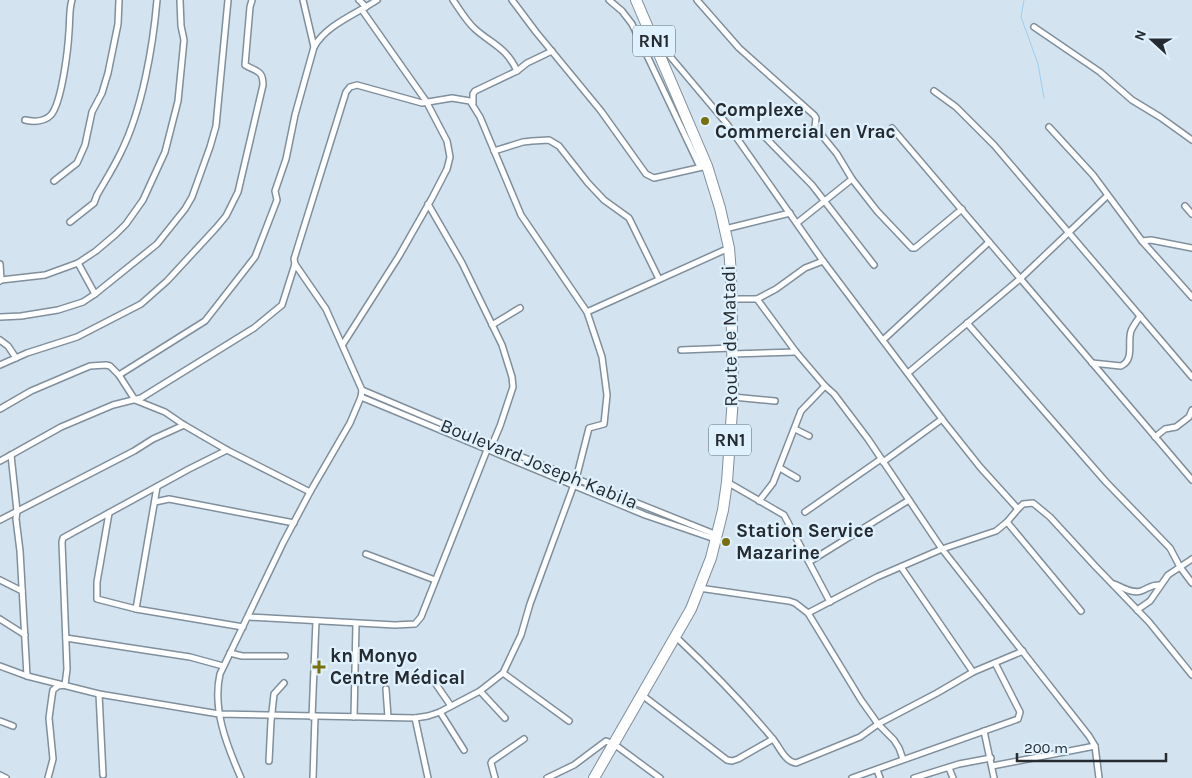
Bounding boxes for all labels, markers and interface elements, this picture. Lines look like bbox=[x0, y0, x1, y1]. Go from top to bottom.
north arrow bbox=[1127, 15, 1177, 65]
road number: RN1 bbox=[633, 26, 675, 56]
text: N bbox=[1131, 28, 1150, 43]
place label: Complexe Commercial en Vrac bbox=[715, 99, 896, 143]
marker: Complexe Commercial en Vrac bbox=[699, 115, 711, 127]
street label: Route de Matadi bbox=[718, 265, 742, 407]
street label: Boulevard Joseph Kabila bbox=[437, 414, 641, 514]
road number: RN1 bbox=[709, 424, 751, 456]
place label: Station Service Mazarine bbox=[736, 520, 874, 564]
marker: Station Service Mazarine bbox=[720, 536, 732, 548]
place label: kn Monyo Centre Médical bbox=[330, 645, 465, 689]
marker: kn Monyo Centre Médical bbox=[312, 660, 326, 674]
scale bar bbox=[1017, 730, 1166, 762]
text: 200 m bbox=[1024, 739, 1068, 757]

